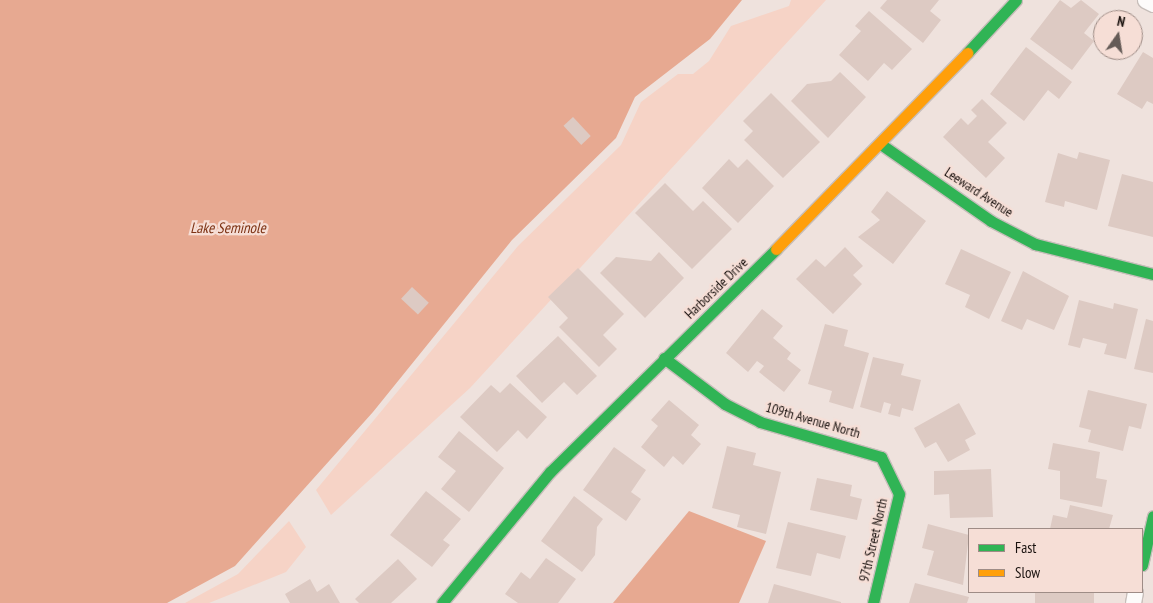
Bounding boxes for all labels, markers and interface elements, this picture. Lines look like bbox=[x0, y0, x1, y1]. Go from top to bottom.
north arrow bbox=[1093, 10, 1143, 60]
text: N bbox=[1115, 12, 1127, 31]
street label: Leeward Avenue bbox=[941, 164, 1017, 220]
water label: Lake Seminole bbox=[190, 219, 266, 237]
street label: Harborside Drive bbox=[681, 254, 751, 322]
street label: 109th Avenue North bbox=[764, 398, 862, 442]
street label: 97th Street North bbox=[855, 497, 891, 583]
legend bbox=[968, 528, 1143, 593]
text: Fast bbox=[1015, 538, 1036, 557]
text: Slow bbox=[1015, 563, 1040, 582]

